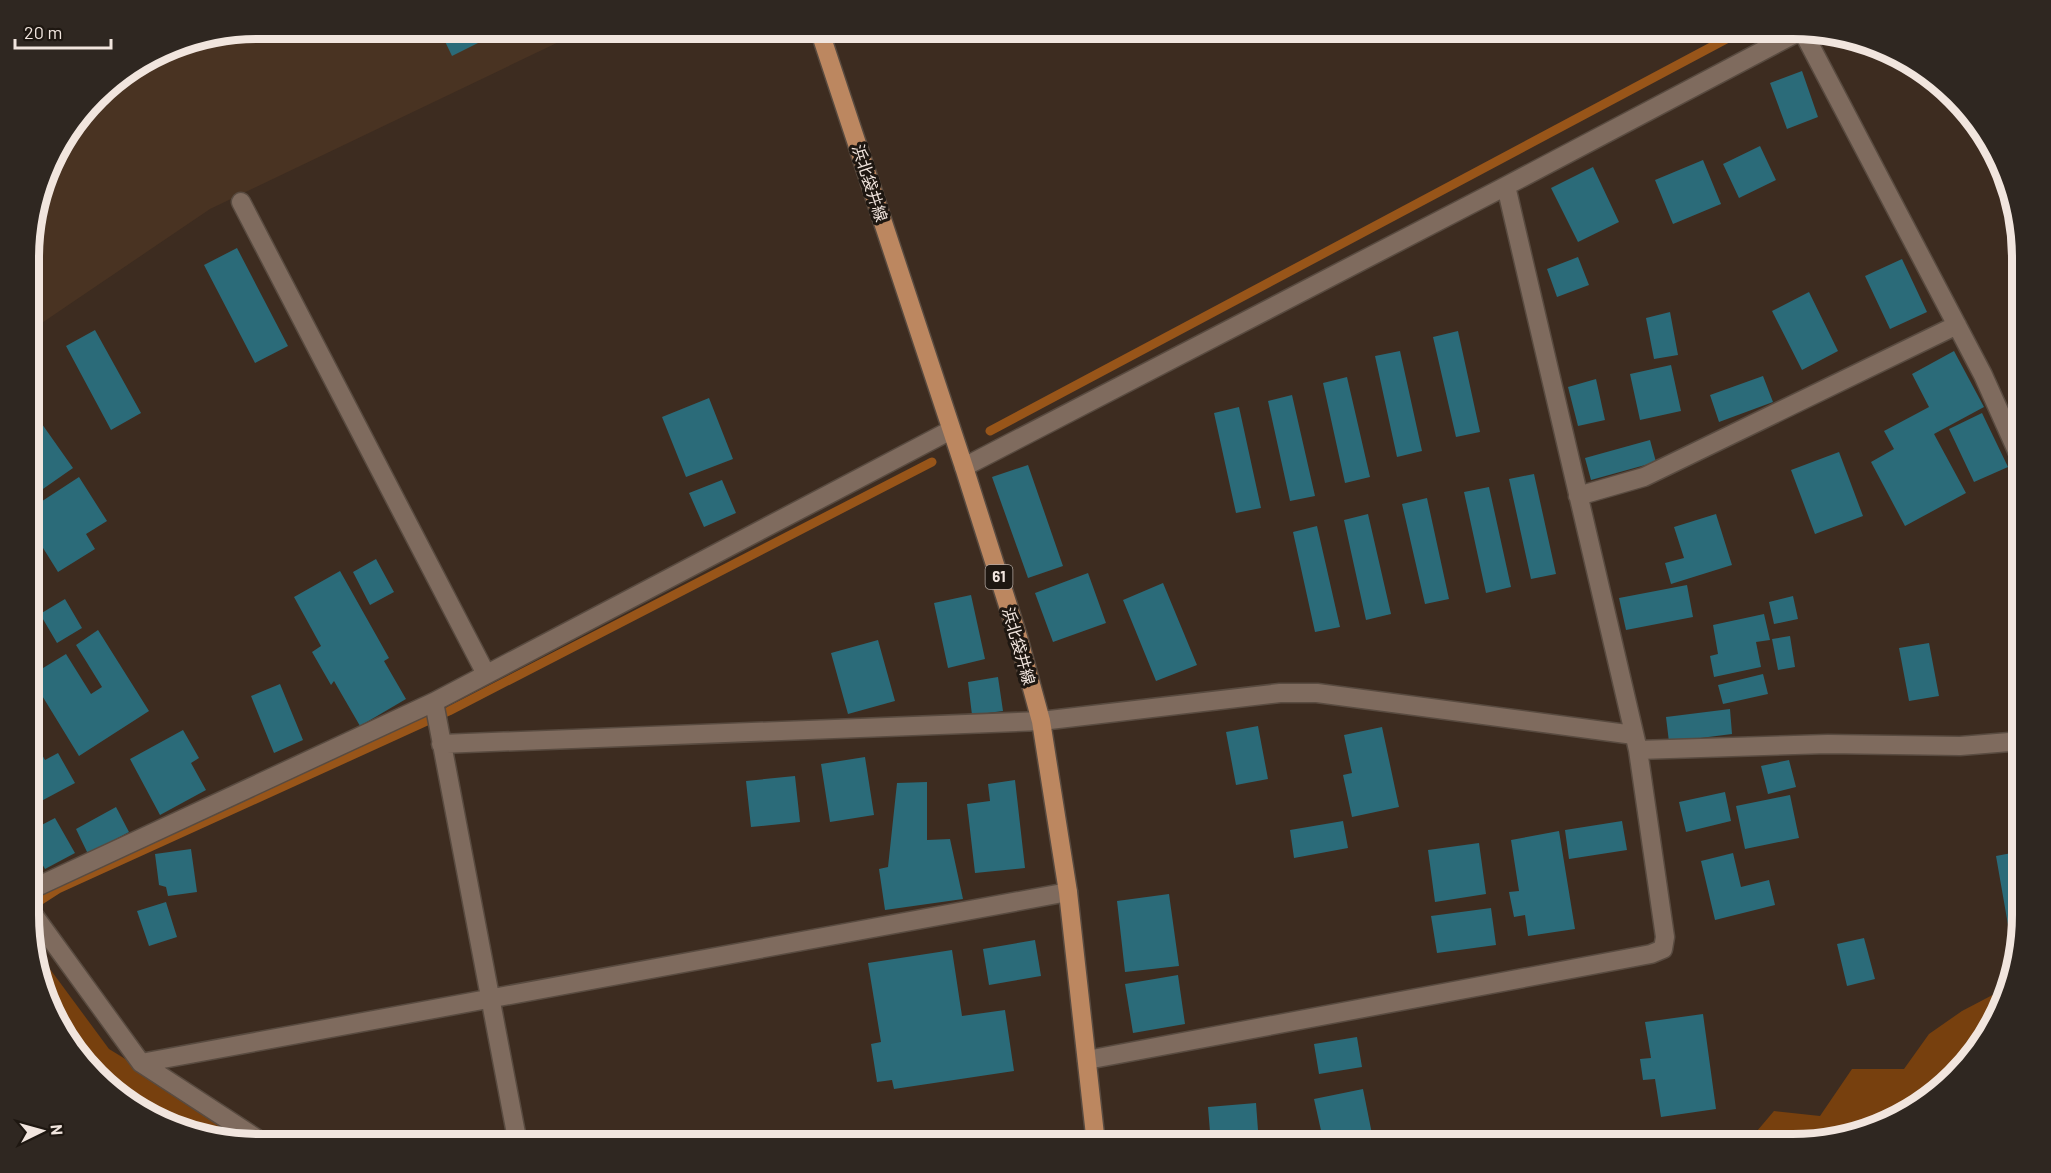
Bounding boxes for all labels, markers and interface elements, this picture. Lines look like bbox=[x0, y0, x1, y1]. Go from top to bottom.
scale bar bbox=[15, 12, 111, 50]
text: 20 m bbox=[24, 21, 62, 43]
street label: 浜北袋井線 bbox=[849, 142, 892, 224]
road number: 61 bbox=[986, 565, 1012, 589]
street label: 浜北袋井線 bbox=[999, 605, 1040, 687]
north arrow bbox=[12, 1101, 72, 1161]
text: N bbox=[48, 1124, 67, 1136]

